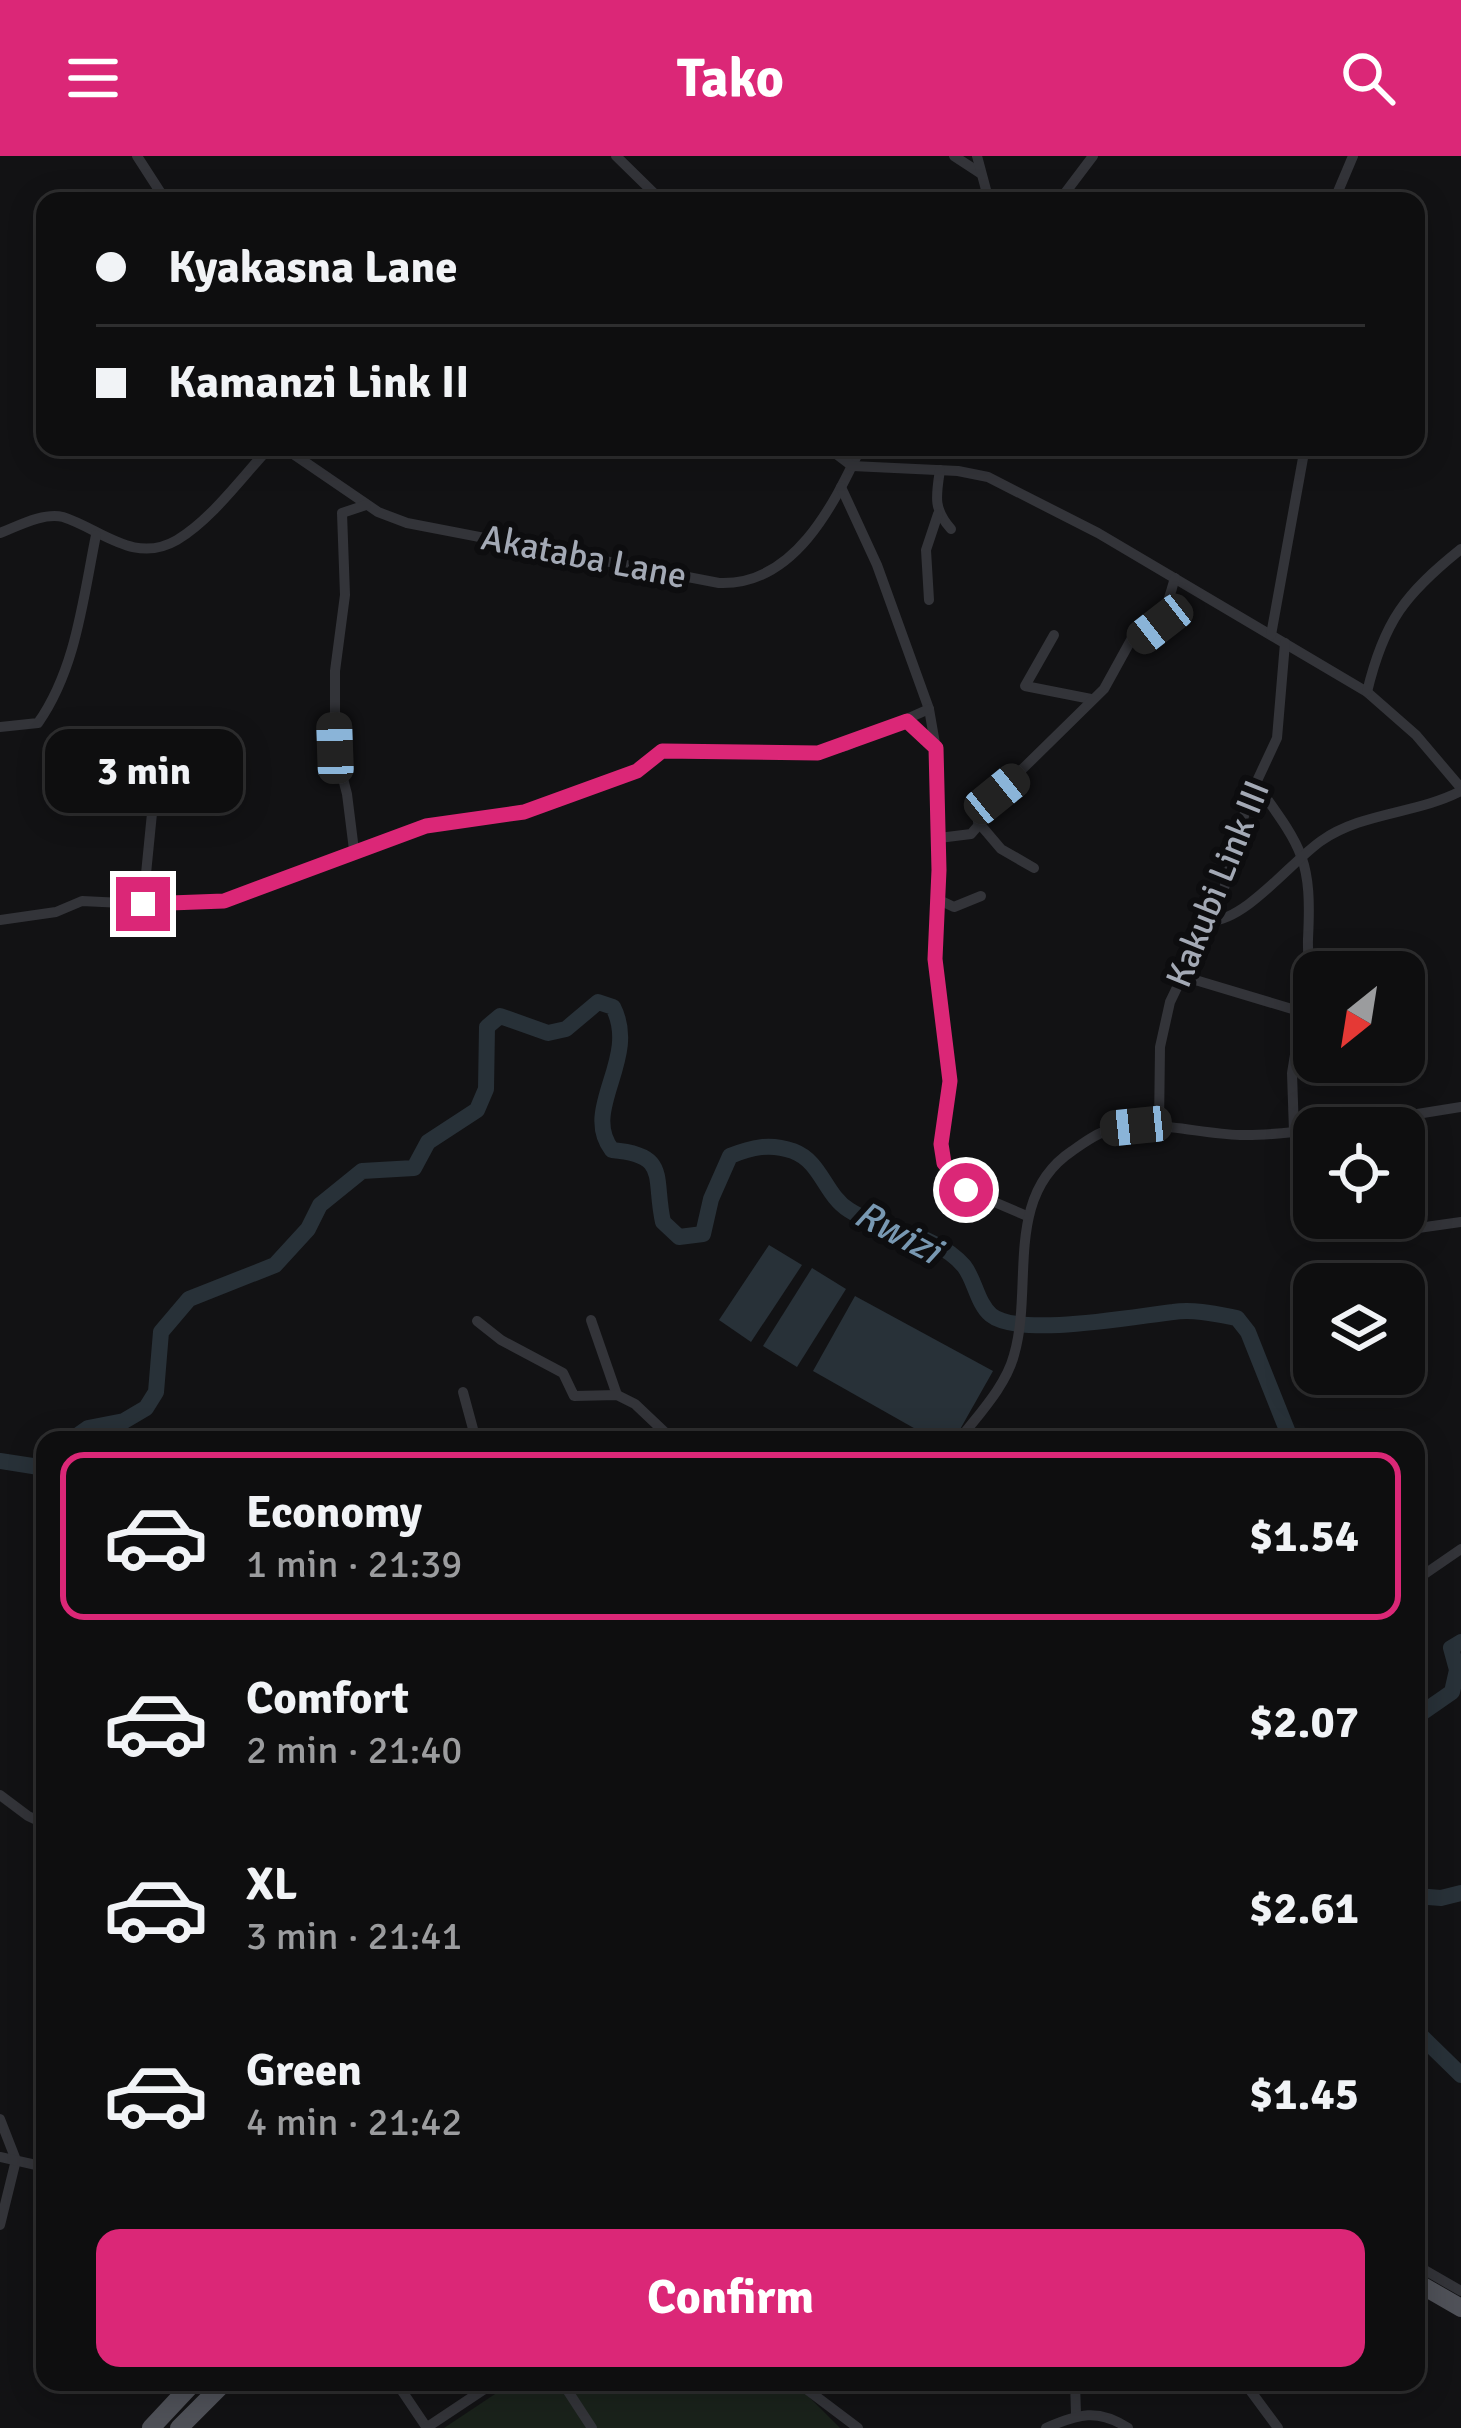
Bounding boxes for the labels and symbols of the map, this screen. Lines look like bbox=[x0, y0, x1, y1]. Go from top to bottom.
street label: Akataba Lane bbox=[477, 515, 691, 599]
car bbox=[1121, 588, 1199, 660]
car bbox=[316, 711, 354, 785]
callout: 3 min bbox=[44, 730, 242, 814]
car bbox=[958, 757, 1036, 831]
street label: Kakubi Link III bbox=[1156, 774, 1280, 994]
route end bbox=[116, 877, 170, 931]
north arrow bbox=[1293, 951, 1425, 1083]
car bbox=[1098, 1104, 1174, 1148]
route start bbox=[939, 1163, 993, 1217]
water label: Rwizi bbox=[847, 1190, 952, 1276]

